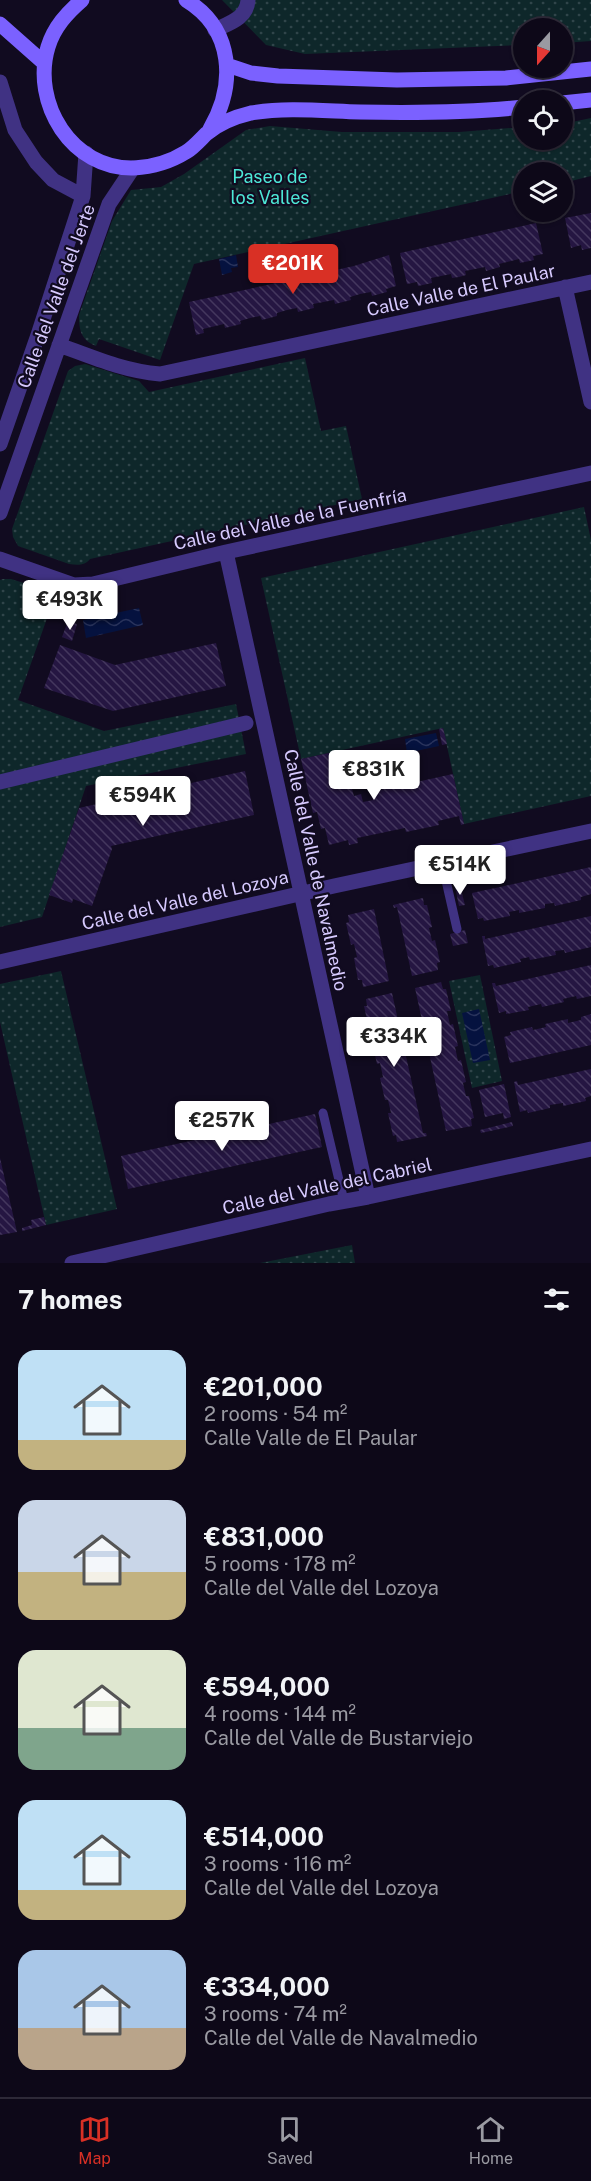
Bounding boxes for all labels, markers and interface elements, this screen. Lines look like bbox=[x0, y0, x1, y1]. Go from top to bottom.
north arrow bbox=[513, 18, 573, 78]
map controls bbox=[513, 18, 573, 222]
button: locate bbox=[513, 90, 573, 150]
button: layers bbox=[513, 162, 573, 222]
park label: Paseo de los Valles bbox=[231, 166, 309, 208]
street label: Calle del Valle del Jerte bbox=[13, 201, 99, 391]
pin: €201K bbox=[251, 244, 335, 295]
text: €201K bbox=[262, 251, 324, 275]
street label: Calle Valle de El Paular bbox=[365, 260, 557, 320]
street label: Calle del Valle de la Fuenfría bbox=[172, 484, 408, 554]
pin: €493K bbox=[28, 580, 112, 631]
text: €493K bbox=[37, 587, 103, 611]
street label: Calle del Valle de Navalmedio bbox=[280, 747, 352, 993]
pin: €831K bbox=[332, 750, 416, 801]
text: €831K bbox=[343, 757, 405, 781]
pin: €594K bbox=[101, 776, 185, 827]
text: €594K bbox=[109, 783, 177, 807]
pin: €514K bbox=[418, 845, 502, 896]
text: €514K bbox=[429, 852, 491, 876]
street label: Calle del Valle del Lozoya bbox=[80, 866, 290, 934]
pin: €334K bbox=[352, 1017, 436, 1068]
text: €334K bbox=[361, 1024, 427, 1048]
pin: €257K bbox=[180, 1101, 264, 1152]
text: €257K bbox=[189, 1108, 255, 1132]
street label: Calle del Valle del Cabriel bbox=[220, 1154, 434, 1218]
icon: filters bbox=[540, 1283, 573, 1316]
text: 7 homes bbox=[18, 1284, 122, 1315]
text: €201,000 bbox=[204, 1371, 323, 1402]
icon: home bbox=[66, 1374, 138, 1446]
text: 2 rooms · 54 m² bbox=[204, 1402, 347, 1426]
text: Calle Valle de El Paular bbox=[204, 1426, 418, 1450]
text: €831,000 bbox=[204, 1521, 324, 1552]
icon: home bbox=[66, 1524, 138, 1596]
text: 5 rooms · 178 m² bbox=[204, 1552, 356, 1576]
text: Calle del Valle del Lozoya bbox=[204, 1576, 439, 1600]
text: €594,000 bbox=[204, 1671, 330, 1702]
icon: home bbox=[66, 1674, 138, 1746]
text: 4 rooms · 144 m² bbox=[204, 1702, 356, 1726]
text: Calle del Valle de Bustarviejo bbox=[204, 1726, 473, 1750]
text: €514,000 bbox=[204, 1821, 324, 1852]
icon: home bbox=[66, 1824, 138, 1896]
text: 3 rooms · 116 m² bbox=[204, 1852, 351, 1876]
text: Calle del Valle del Lozoya bbox=[204, 1876, 439, 1900]
text: €334,000 bbox=[204, 1971, 330, 2002]
icon: home bbox=[66, 1974, 138, 2046]
text: 3 rooms · 74 m² bbox=[204, 2002, 347, 2026]
text: Calle del Valle de Navalmedio bbox=[204, 2026, 478, 2050]
tab: Map bbox=[78, 2113, 111, 2168]
tab: Saved bbox=[267, 2113, 313, 2168]
tab: Home bbox=[469, 2113, 513, 2168]

